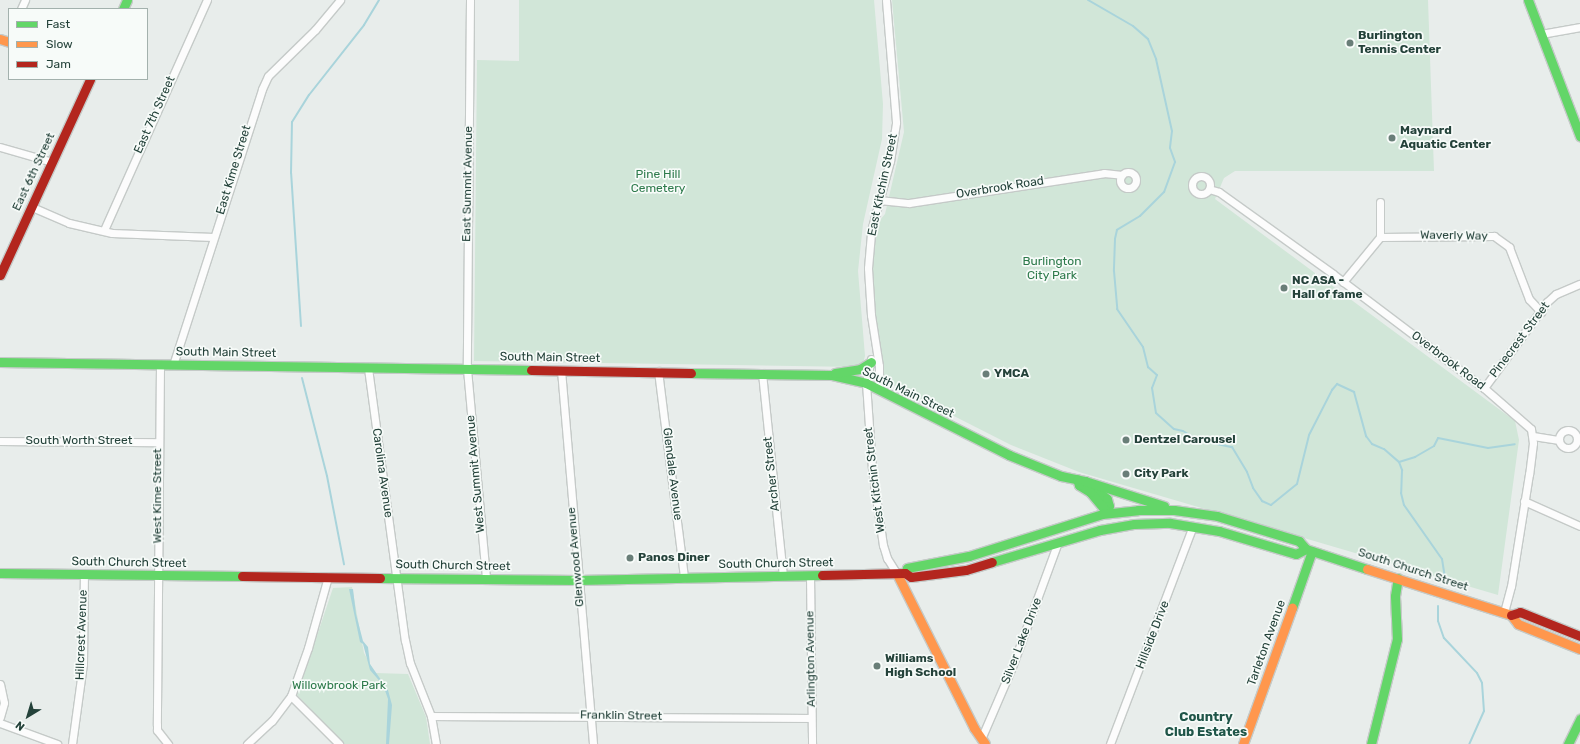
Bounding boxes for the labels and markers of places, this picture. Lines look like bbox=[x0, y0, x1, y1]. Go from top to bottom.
place label: Burlington Tennis Center bbox=[1358, 29, 1441, 57]
marker: Burlington Tennis Center bbox=[1345, 38, 1355, 48]
place label: Maynard Aquatic Center bbox=[1400, 124, 1491, 152]
marker: Maynard Aquatic Center bbox=[1387, 133, 1397, 143]
place label: NC ASA - Hall of fame bbox=[1292, 274, 1363, 302]
marker: NC ASA - Hall of fame bbox=[1279, 283, 1289, 293]
place label: YMCA bbox=[994, 367, 1029, 381]
marker: YMCA bbox=[981, 369, 991, 379]
place label: Dentzel Carousel bbox=[1134, 433, 1236, 447]
marker: Dentzel Carousel bbox=[1121, 435, 1131, 445]
place label: City Park bbox=[1134, 467, 1189, 481]
marker: City Park bbox=[1121, 469, 1131, 479]
place label: Panos Diner bbox=[638, 551, 710, 565]
marker: Panos Diner bbox=[625, 553, 635, 563]
place label: Williams High School bbox=[885, 652, 956, 680]
marker: Williams High School bbox=[872, 661, 882, 671]

